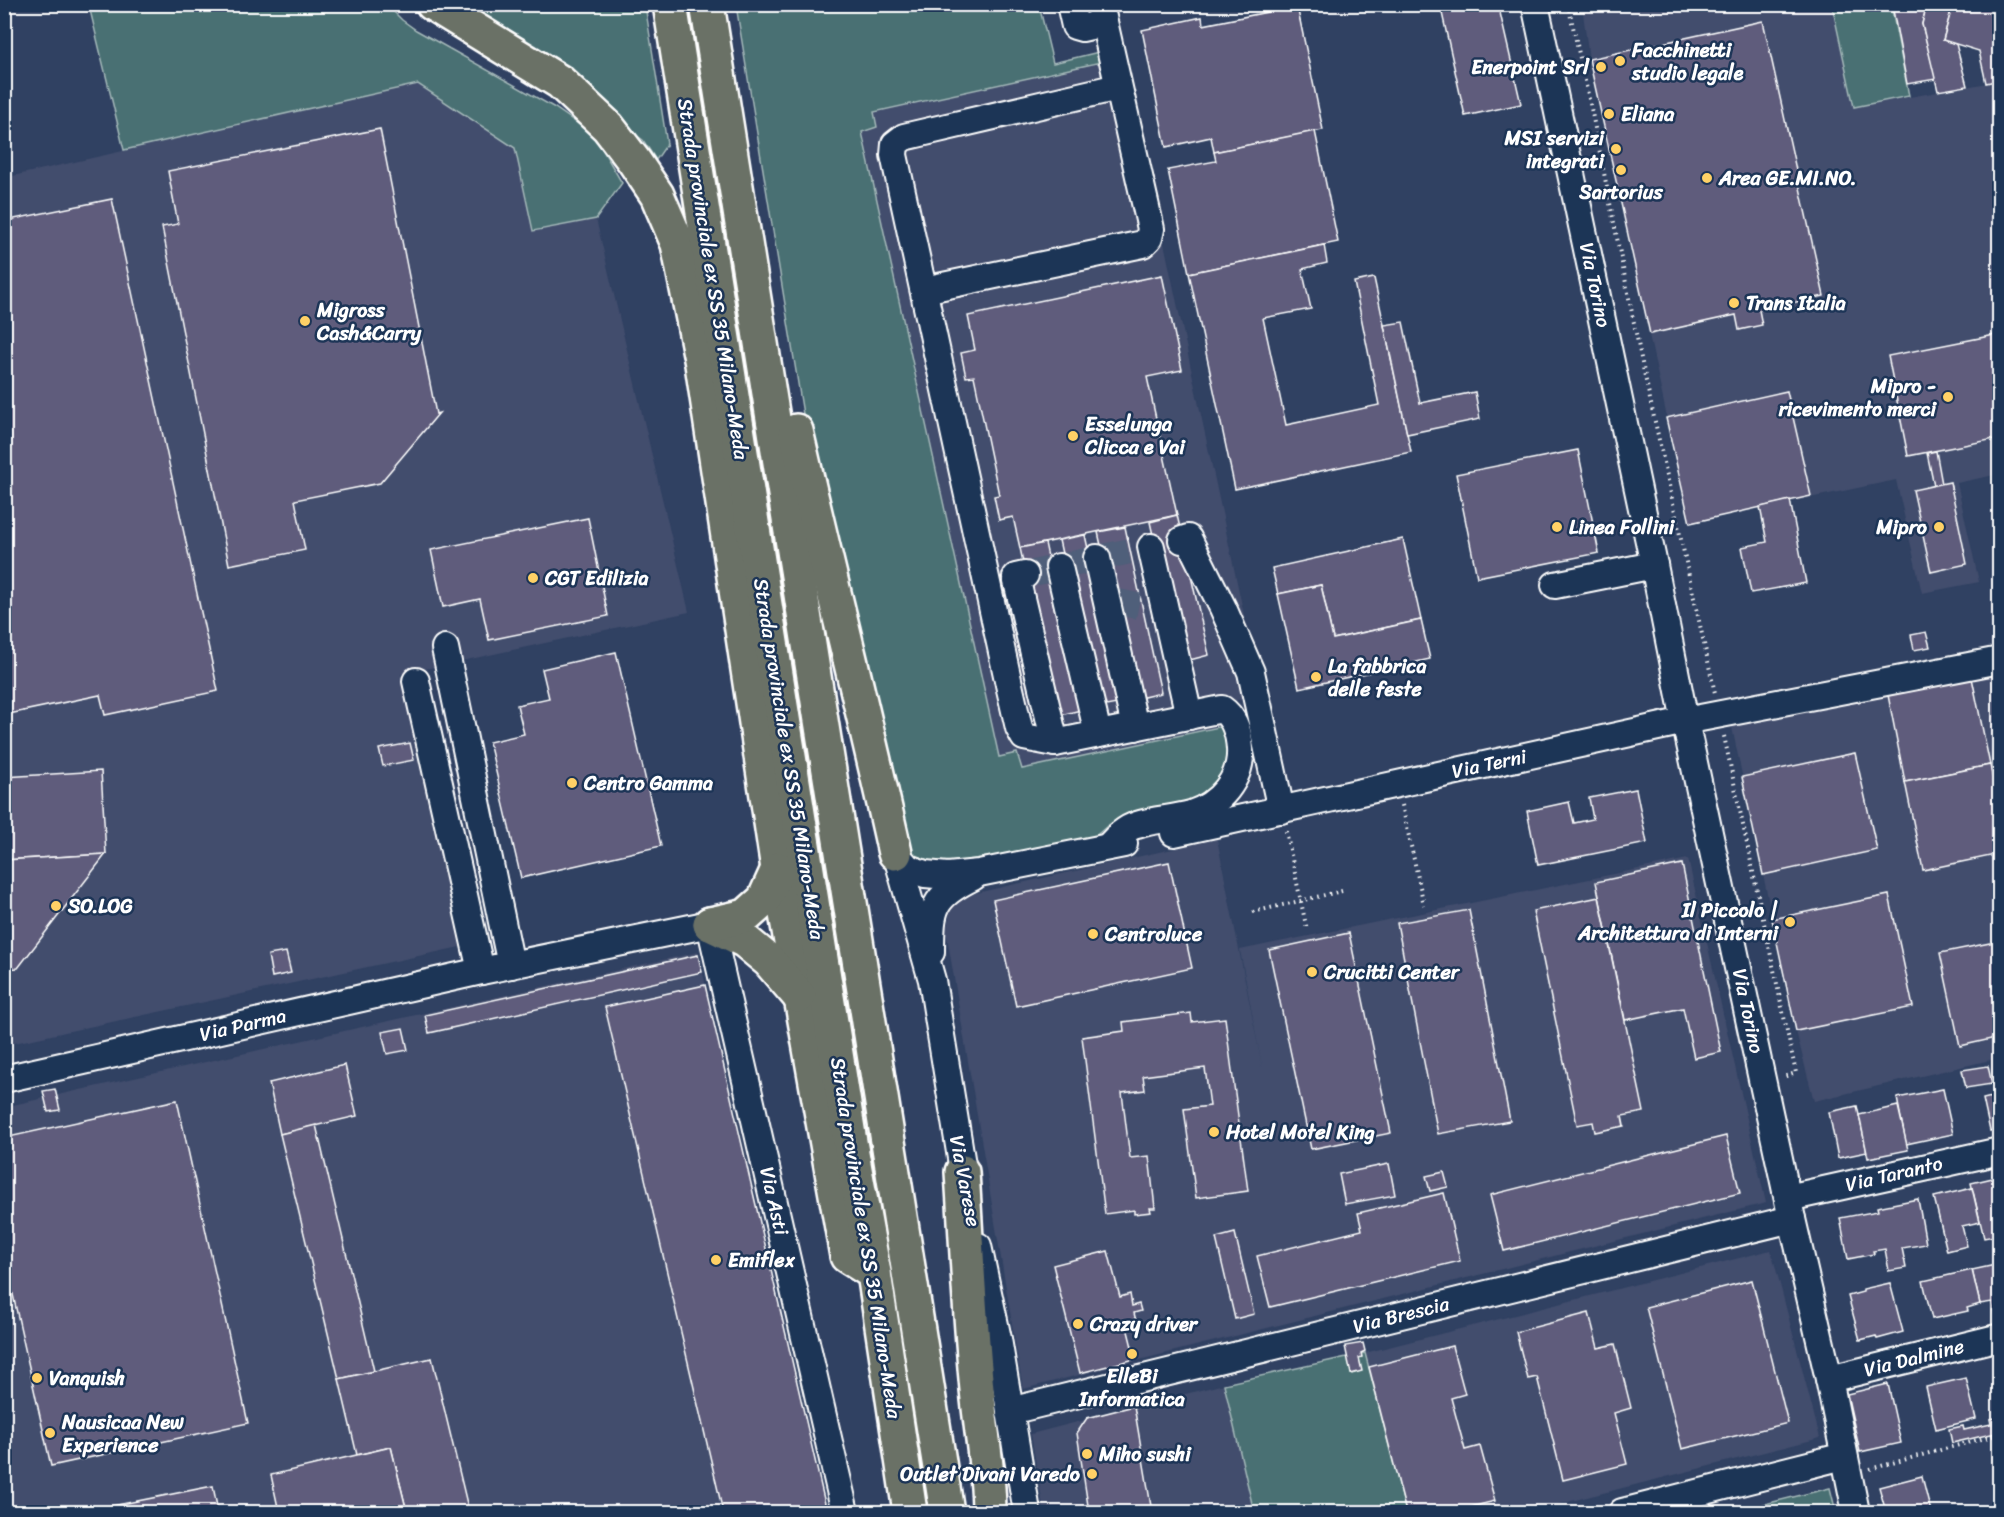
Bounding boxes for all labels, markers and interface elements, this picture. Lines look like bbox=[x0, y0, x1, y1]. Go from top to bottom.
place label: Facchinetti studio legale bbox=[1631, 33, 1744, 91]
place label: Enerpoint Srl bbox=[1471, 50, 1590, 85]
marker: Facchinetti studio legale bbox=[1613, 54, 1627, 68]
marker: Enerpoint Srl bbox=[1594, 60, 1608, 74]
street label: Strada provinciale ex SS 35 Milano-Meda bbox=[667, 96, 759, 463]
place label: Eliana bbox=[1621, 97, 1675, 132]
marker: Eliana bbox=[1602, 107, 1616, 121]
place label: MSI servizi integrati bbox=[1503, 121, 1605, 179]
marker: MSI servizi integrati bbox=[1609, 142, 1623, 156]
place label: Area GE.MI.NO. bbox=[1718, 161, 1857, 196]
marker: Sartorius bbox=[1614, 163, 1628, 177]
marker: Area GE.MI.NO. bbox=[1700, 171, 1714, 185]
place label: Sartorius bbox=[1578, 175, 1663, 210]
street label: Via Torino bbox=[1569, 239, 1621, 331]
place label: Trans Italia bbox=[1746, 286, 1846, 321]
place label: Migross Cash&Carry bbox=[316, 293, 422, 351]
marker: Trans Italia bbox=[1727, 296, 1741, 310]
marker: Migross Cash&Carry bbox=[298, 314, 312, 328]
place label: Mipro - ricevimento merci bbox=[1778, 369, 1937, 427]
marker: Mipro - ricevimento merci bbox=[1941, 390, 1955, 404]
place label: Esselunga Clicca e Vai bbox=[1084, 407, 1186, 465]
marker: Esselunga Clicca e Vai bbox=[1066, 429, 1080, 443]
place label: Linea Follini bbox=[1569, 510, 1676, 545]
place label: Mipro bbox=[1875, 510, 1928, 545]
marker: Linea Follini bbox=[1550, 520, 1564, 534]
marker: Mipro bbox=[1932, 520, 1946, 534]
place label: CGT Edilizia bbox=[544, 561, 649, 596]
marker: CGT Edilizia bbox=[526, 571, 540, 585]
street label: Strada provinciale ex SS 35 Milano-Meda bbox=[743, 576, 835, 943]
place label: La fabbrica delle feste bbox=[1328, 649, 1426, 707]
marker: La fabbrica delle feste bbox=[1309, 670, 1323, 684]
street label: Via Terni bbox=[1448, 739, 1531, 789]
place label: Centro Gamma bbox=[583, 766, 713, 801]
marker: Centro Gamma bbox=[565, 776, 579, 790]
place label: SO.LOG bbox=[67, 889, 133, 924]
place label: Il Piccolo | Architettura di Interni bbox=[1577, 893, 1779, 951]
marker: SO.LOG bbox=[49, 899, 63, 913]
marker: Il Piccolo | Architettura di Interni bbox=[1783, 915, 1797, 929]
place label: Centroluce bbox=[1104, 917, 1203, 952]
marker: Centroluce bbox=[1086, 927, 1100, 941]
place label: Crucitti Center bbox=[1323, 955, 1461, 990]
marker: Crucitti Center bbox=[1305, 965, 1319, 979]
street label: Via Torino bbox=[1722, 965, 1774, 1057]
street label: Via Parma bbox=[196, 998, 290, 1052]
street label: Strada provinciale ex SS 35 Milano-Meda bbox=[820, 1055, 912, 1422]
place label: Hotel Motel King bbox=[1225, 1115, 1375, 1150]
marker: Hotel Motel King bbox=[1207, 1125, 1221, 1139]
street label: Via Varese bbox=[939, 1132, 991, 1230]
street label: Via Taranto bbox=[1842, 1146, 1946, 1202]
street label: Via Asti bbox=[749, 1163, 799, 1239]
place label: Emiflex bbox=[728, 1243, 796, 1278]
marker: Emiflex bbox=[709, 1253, 723, 1267]
street label: Via Brescia bbox=[1349, 1286, 1454, 1344]
place label: Crazy driver bbox=[1089, 1307, 1199, 1342]
marker: Crazy driver bbox=[1071, 1317, 1085, 1331]
street label: Via Dalmine bbox=[1860, 1329, 1968, 1387]
marker: ElleBi Informatica bbox=[1125, 1347, 1139, 1361]
place label: ElleBi Informatica bbox=[1078, 1359, 1185, 1417]
place label: Vanquish bbox=[49, 1361, 125, 1396]
marker: Vanquish bbox=[30, 1371, 44, 1385]
place label: Nausicaa New Experience bbox=[61, 1405, 184, 1463]
marker: Nausicaa New Experience bbox=[43, 1426, 57, 1440]
place label: Miho sushi bbox=[1098, 1437, 1192, 1472]
marker: Miho sushi bbox=[1080, 1447, 1094, 1461]
place label: Outlet Divani Varedo bbox=[900, 1457, 1081, 1492]
marker: Outlet Divani Varedo bbox=[1085, 1467, 1099, 1481]

